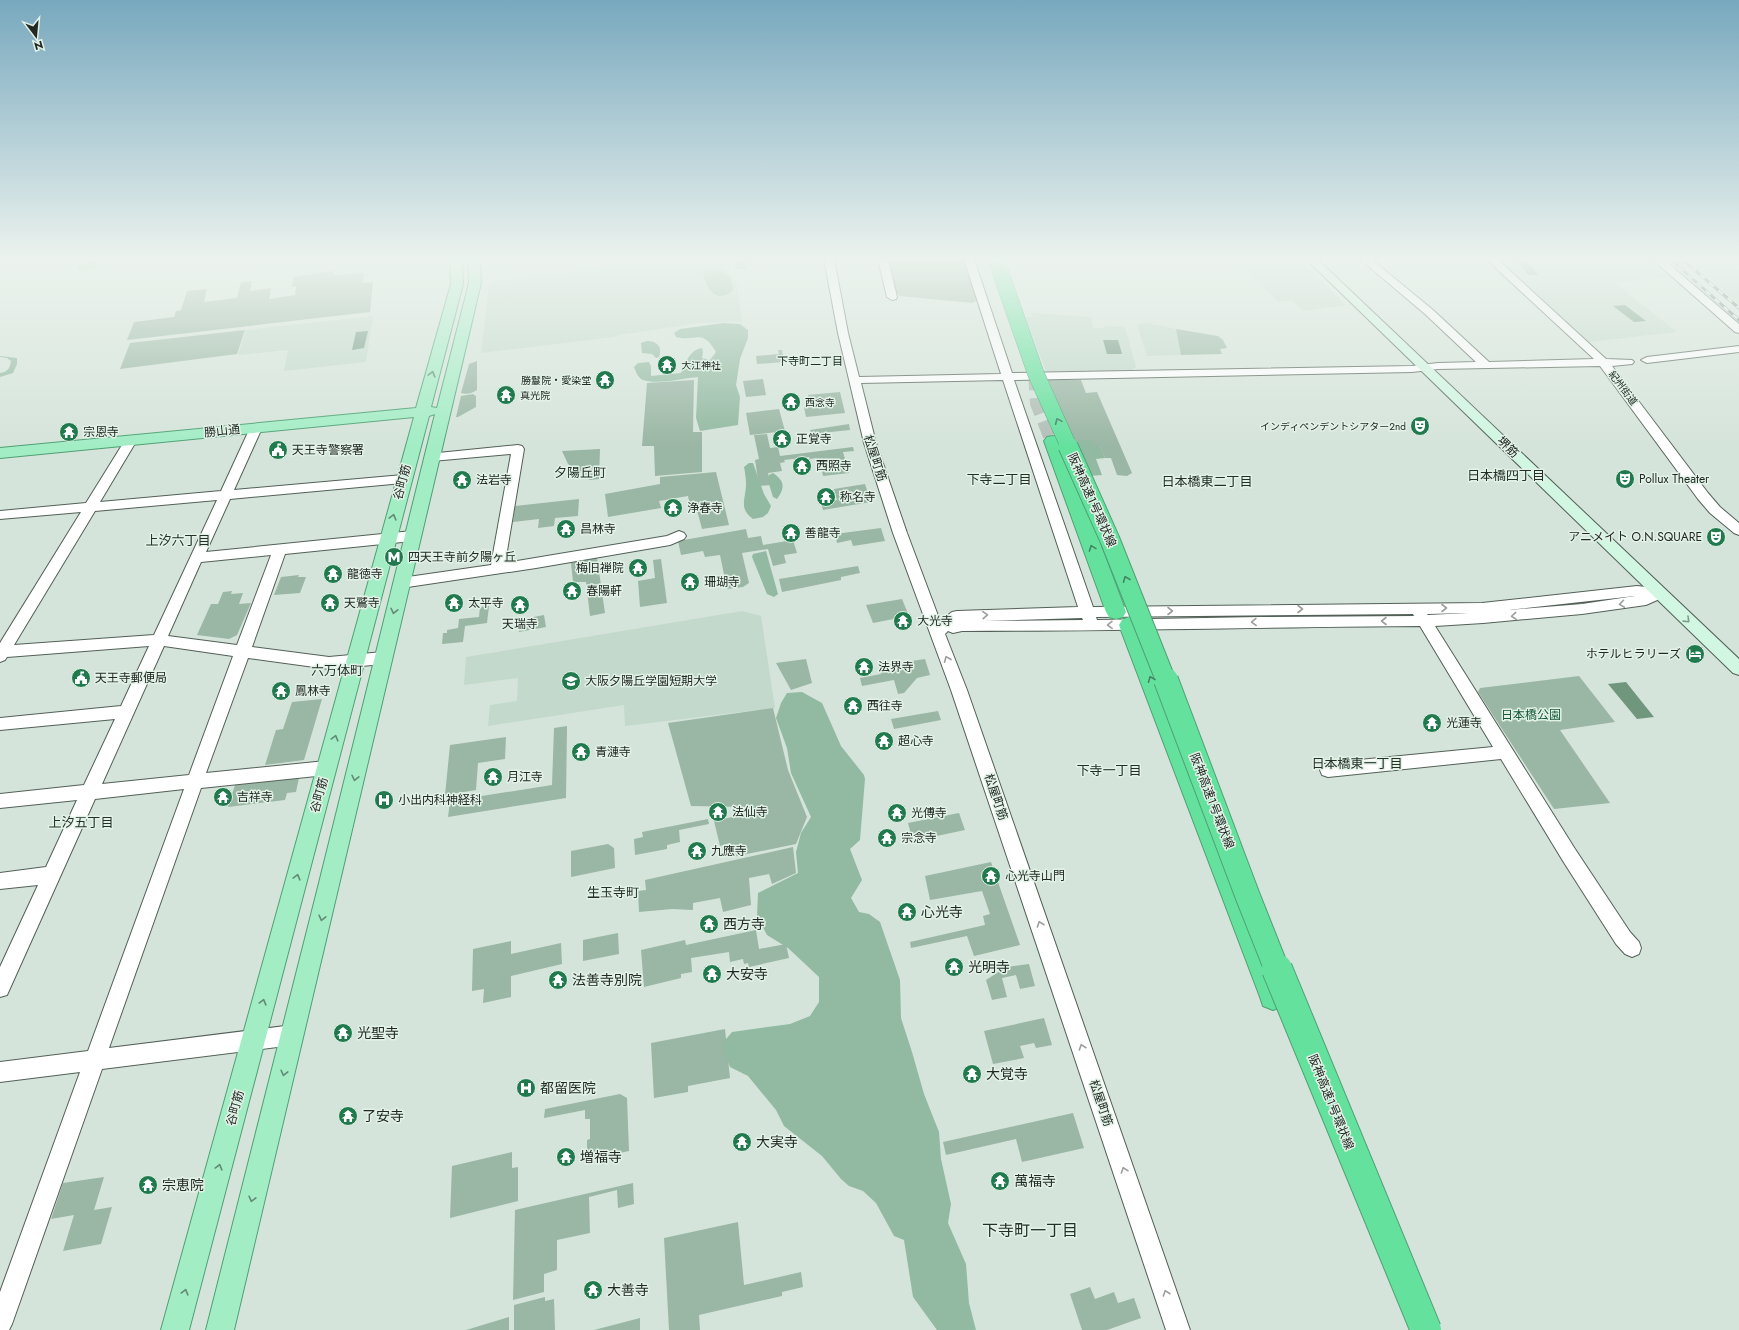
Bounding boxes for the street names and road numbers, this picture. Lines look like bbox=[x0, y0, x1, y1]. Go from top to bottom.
street label: 紀州街道 bbox=[1605, 368, 1641, 408]
street label: 勝山通 bbox=[203, 420, 241, 442]
street label: 松屋町筋 bbox=[859, 432, 891, 484]
street label: 堺筋 bbox=[1493, 432, 1523, 462]
street label: 阪神高速1号環状線 bbox=[1063, 450, 1121, 550]
street label: 谷町筋 bbox=[389, 462, 415, 502]
street label: 阪神高速1号環状線 bbox=[1185, 750, 1239, 852]
street label: 松屋町筋 bbox=[980, 771, 1012, 823]
street label: 谷町筋 bbox=[306, 775, 332, 815]
street label: 阪神高速1号環状線 bbox=[1304, 1052, 1358, 1152]
street label: 松屋町筋 bbox=[1085, 1077, 1117, 1129]
street label: 谷町筋 bbox=[222, 1088, 248, 1128]

